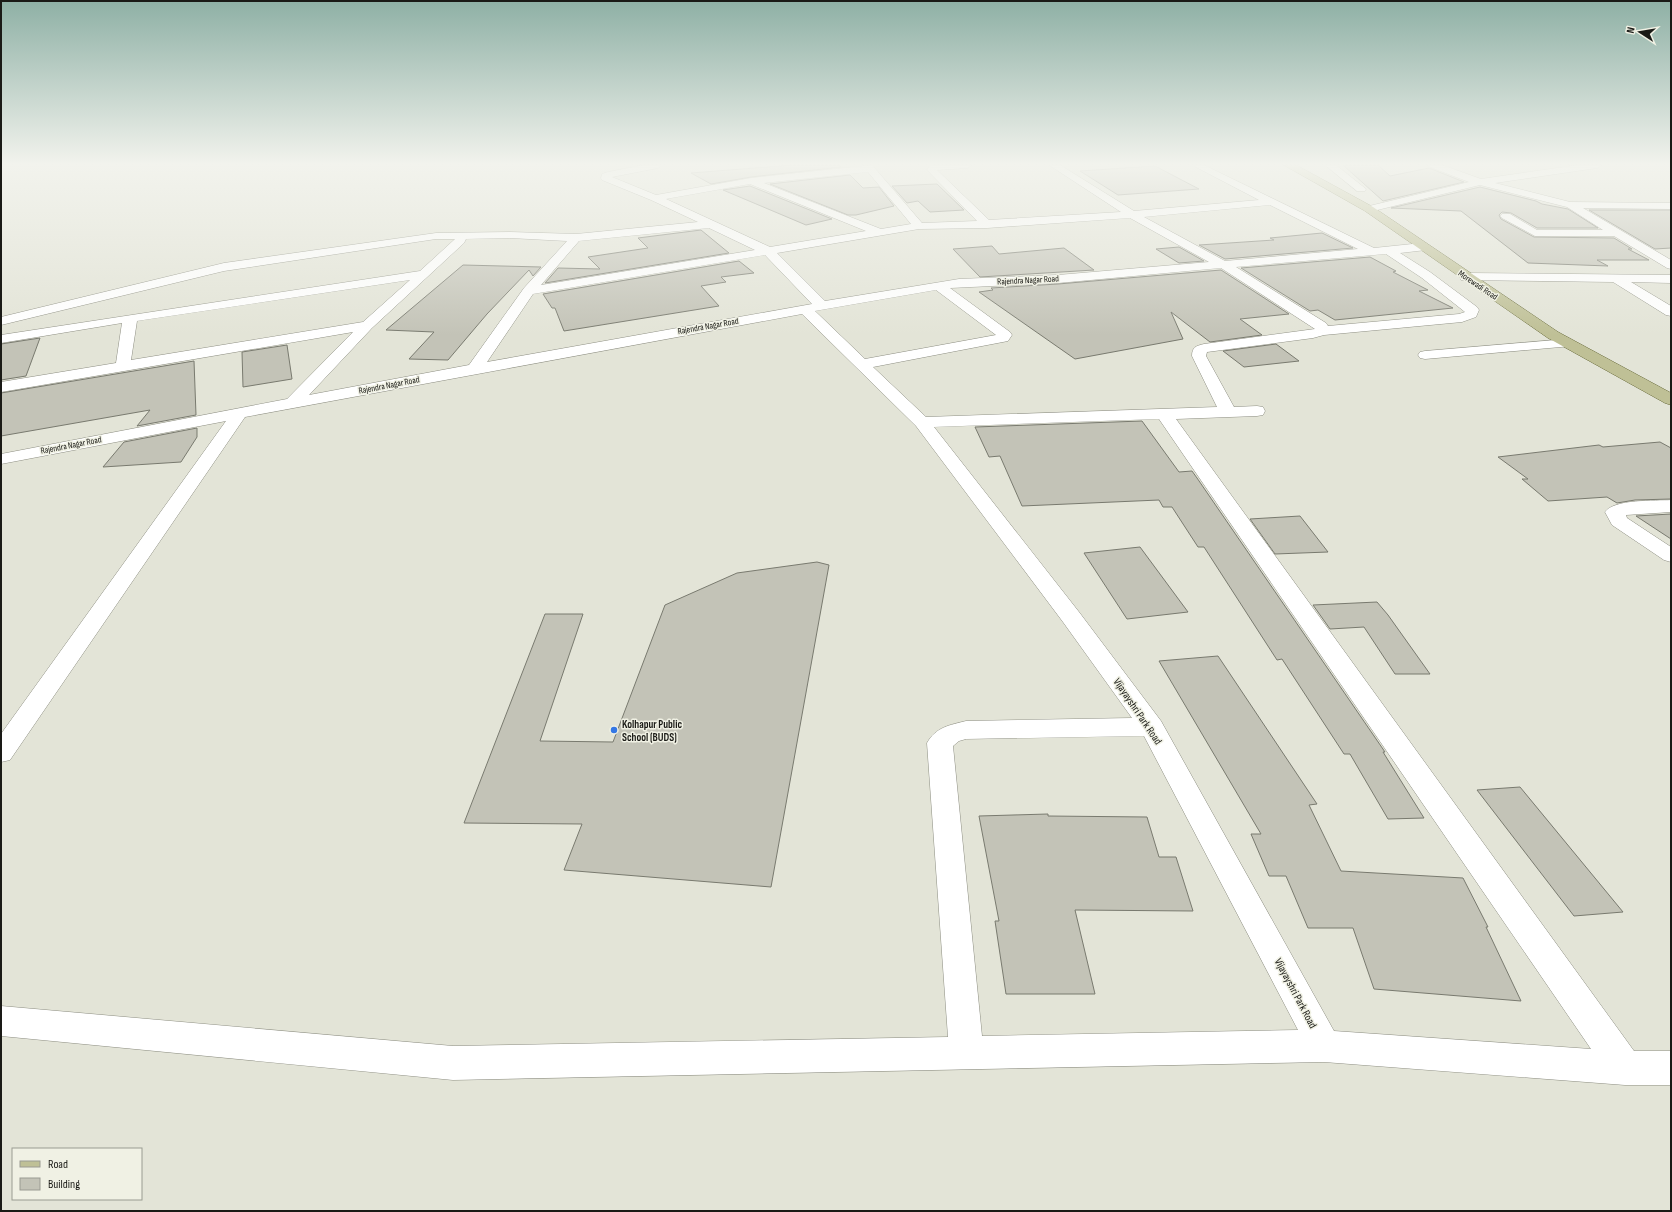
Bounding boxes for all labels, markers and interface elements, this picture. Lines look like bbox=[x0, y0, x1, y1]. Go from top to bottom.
north arrow bbox=[1620, 12, 1660, 52]
text: N bbox=[1624, 26, 1638, 34]
street label: Morewadi Road bbox=[1456, 268, 1500, 303]
street label: Rajendra Nagar Road bbox=[997, 273, 1059, 288]
street label: Rajendra Nagar Road bbox=[677, 316, 740, 337]
street label: Rajendra Nagar Road bbox=[358, 374, 421, 397]
street label: Rajendra Nagar Road bbox=[40, 434, 103, 457]
street label: Vijayayshri Park Road bbox=[1111, 676, 1165, 747]
place label: Kolhapur Public School (BUDS) bbox=[622, 718, 682, 744]
marker: Kolhapur Public School (BUDS) bbox=[609, 725, 619, 735]
street label: Vijayayshri Park Road bbox=[1272, 956, 1320, 1031]
legend bbox=[12, 1148, 142, 1200]
text: Road bbox=[48, 1157, 68, 1172]
text: Building bbox=[48, 1177, 80, 1192]

